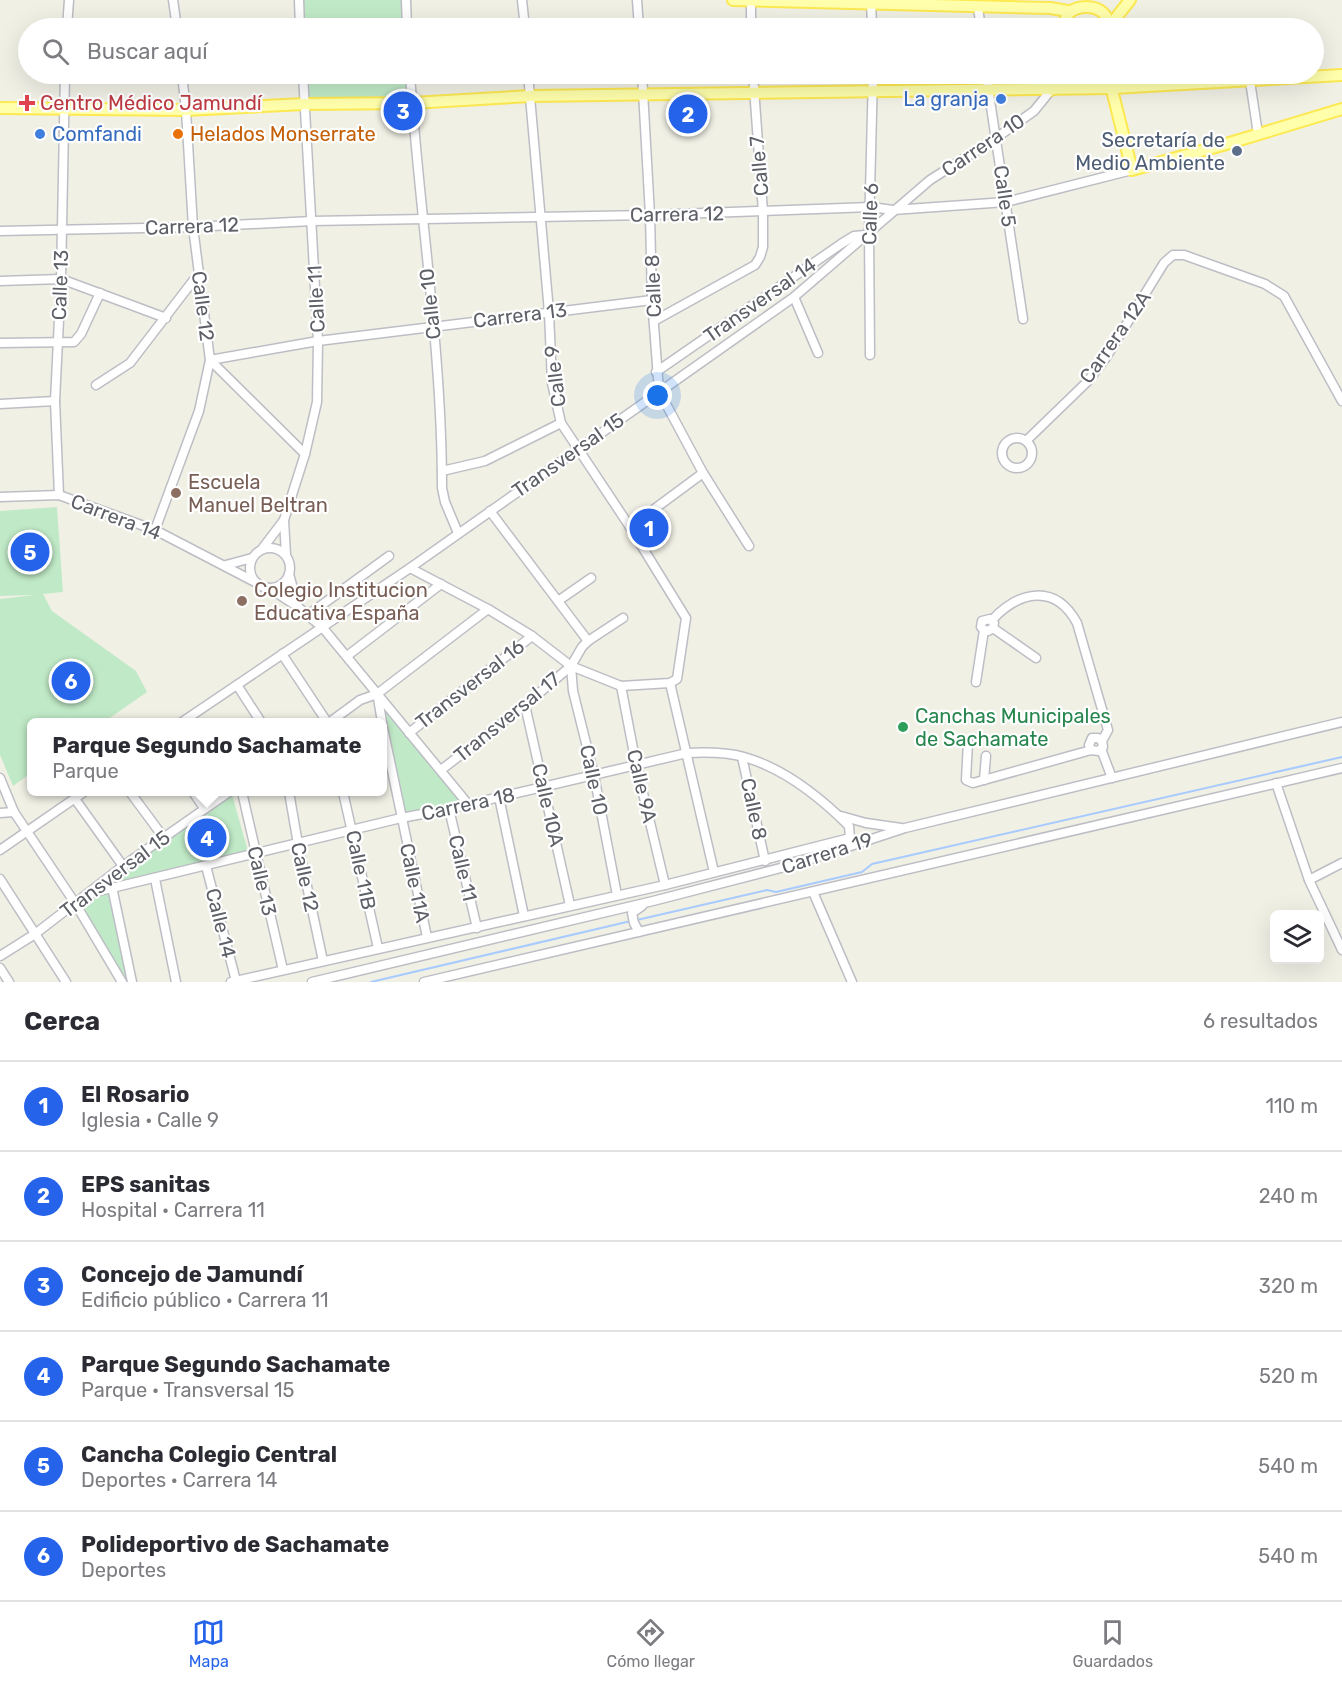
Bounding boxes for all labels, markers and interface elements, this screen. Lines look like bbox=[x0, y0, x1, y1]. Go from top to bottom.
search box bbox=[18, 18, 1324, 84]
icon: search bbox=[39, 35, 72, 68]
text: Buscar aquí bbox=[87, 38, 208, 65]
place label: La granja bbox=[903, 87, 989, 111]
pin: 3 bbox=[384, 88, 422, 134]
place label: Centro Médico Jamundí bbox=[40, 91, 263, 115]
pin: 2 bbox=[668, 92, 708, 136]
marker: La granja bbox=[994, 92, 1008, 106]
marker: Centro Médico Jamundí bbox=[18, 94, 36, 112]
street label: Carrera 10 bbox=[937, 108, 1029, 182]
place label: Comfandi bbox=[52, 122, 142, 146]
place label: Helados Monserrate bbox=[190, 122, 376, 146]
marker: Comfandi bbox=[33, 127, 47, 141]
marker: Helados Monserrate bbox=[171, 127, 185, 141]
place label: Secretaría de Medio Ambiente bbox=[1075, 128, 1225, 175]
street label: Calle 7 bbox=[744, 135, 774, 197]
marker: Secretaría de Medio Ambiente bbox=[1230, 144, 1244, 158]
street label: Calle 5 bbox=[989, 164, 1021, 228]
street label: Calle 6 bbox=[857, 182, 883, 246]
street label: Carrera 12 bbox=[630, 201, 724, 227]
street label: Carrera 12 bbox=[144, 212, 240, 240]
street label: Calle 13 bbox=[47, 249, 73, 321]
street label: Transversal 14 bbox=[699, 252, 821, 348]
street label: Calle 8 bbox=[640, 254, 666, 318]
street label: Calle 11 bbox=[302, 265, 330, 333]
street label: Calle 10 bbox=[414, 267, 446, 341]
street label: Calle 12 bbox=[187, 270, 219, 342]
street label: Carrera 12A bbox=[1074, 286, 1156, 388]
street label: Carrera 13 bbox=[472, 297, 568, 333]
street label: Calle 9 bbox=[539, 344, 571, 408]
your location bbox=[643, 381, 672, 410]
street label: Transversal 15 bbox=[507, 408, 629, 502]
place label: Escuela Manuel Beltran bbox=[188, 470, 328, 517]
marker: Escuela Manuel Beltran bbox=[169, 486, 183, 500]
street label: Carrera 14 bbox=[67, 489, 165, 545]
pin: 1 bbox=[630, 506, 668, 550]
pin: 5 bbox=[10, 530, 50, 574]
place label: Colegio Institucion Educativa España bbox=[254, 578, 428, 625]
marker: Colegio Institucion Educativa España bbox=[235, 594, 249, 608]
street label: Transversal 16 bbox=[411, 634, 529, 734]
pin: 6 bbox=[52, 658, 90, 704]
street label: Transversal 17 bbox=[449, 667, 565, 767]
place label: Canchas Municipales de Sachamate bbox=[915, 704, 1111, 751]
popup bbox=[27, 718, 387, 796]
marker: Canchas Municipales de Sachamate bbox=[896, 720, 910, 734]
text: Parque Segundo Sachamate bbox=[52, 732, 362, 759]
street label: Calle 10 bbox=[575, 743, 613, 817]
street label: Calle 9A bbox=[622, 747, 662, 825]
text: Parque bbox=[52, 759, 119, 783]
street label: Calle 10A bbox=[527, 761, 569, 849]
street label: Calle 8 bbox=[736, 776, 772, 842]
street label: Carrera 18 bbox=[419, 782, 517, 826]
pin: 4 bbox=[188, 816, 226, 860]
street label: Transversal 15 bbox=[55, 825, 175, 923]
street label: Carrera 19 bbox=[778, 827, 876, 879]
street label: Calle 11B bbox=[341, 828, 381, 912]
street label: Calle 11 bbox=[444, 833, 482, 903]
street label: Calle 12 bbox=[286, 840, 324, 914]
street label: Calle 11A bbox=[395, 841, 435, 925]
street label: Calle 13 bbox=[242, 844, 282, 918]
street label: Calle 14 bbox=[201, 886, 241, 960]
map controls bbox=[1270, 910, 1324, 964]
button: layers bbox=[1270, 910, 1324, 964]
text: Cerca bbox=[24, 1006, 100, 1037]
text: 6 resultados bbox=[1203, 1009, 1318, 1033]
text: El Rosario bbox=[81, 1081, 189, 1108]
text: 1 bbox=[39, 1094, 48, 1118]
text: 110 m bbox=[1266, 1094, 1318, 1118]
text: Iglesia · Calle 9 bbox=[81, 1108, 219, 1132]
text: EPS sanitas bbox=[81, 1171, 210, 1198]
text: 2 bbox=[37, 1184, 50, 1208]
text: 240 m bbox=[1259, 1184, 1318, 1208]
text: Hospital · Carrera 11 bbox=[81, 1198, 265, 1222]
text: Concejo de Jamundí bbox=[81, 1261, 303, 1288]
text: 3 bbox=[37, 1274, 50, 1298]
text: 320 m bbox=[1259, 1274, 1318, 1298]
text: Edificio público · Carrera 11 bbox=[81, 1288, 329, 1312]
text: Parque Segundo Sachamate bbox=[81, 1351, 390, 1378]
text: 4 bbox=[37, 1364, 50, 1388]
text: 520 m bbox=[1259, 1364, 1318, 1388]
text: Parque · Transversal 15 bbox=[81, 1378, 294, 1402]
text: Cancha Colegio Central bbox=[81, 1441, 337, 1468]
text: 5 bbox=[37, 1454, 50, 1478]
text: 540 m bbox=[1258, 1454, 1318, 1478]
text: Deportes · Carrera 14 bbox=[81, 1468, 278, 1492]
text: Polideportivo de Sachamate bbox=[81, 1531, 389, 1558]
text: 6 bbox=[37, 1544, 50, 1568]
text: 540 m bbox=[1258, 1544, 1318, 1568]
text: Deportes bbox=[81, 1558, 166, 1582]
tab: Mapa bbox=[189, 1616, 229, 1671]
tab: Cómo llegar bbox=[607, 1616, 695, 1671]
tab: Guardados bbox=[1073, 1616, 1153, 1671]

